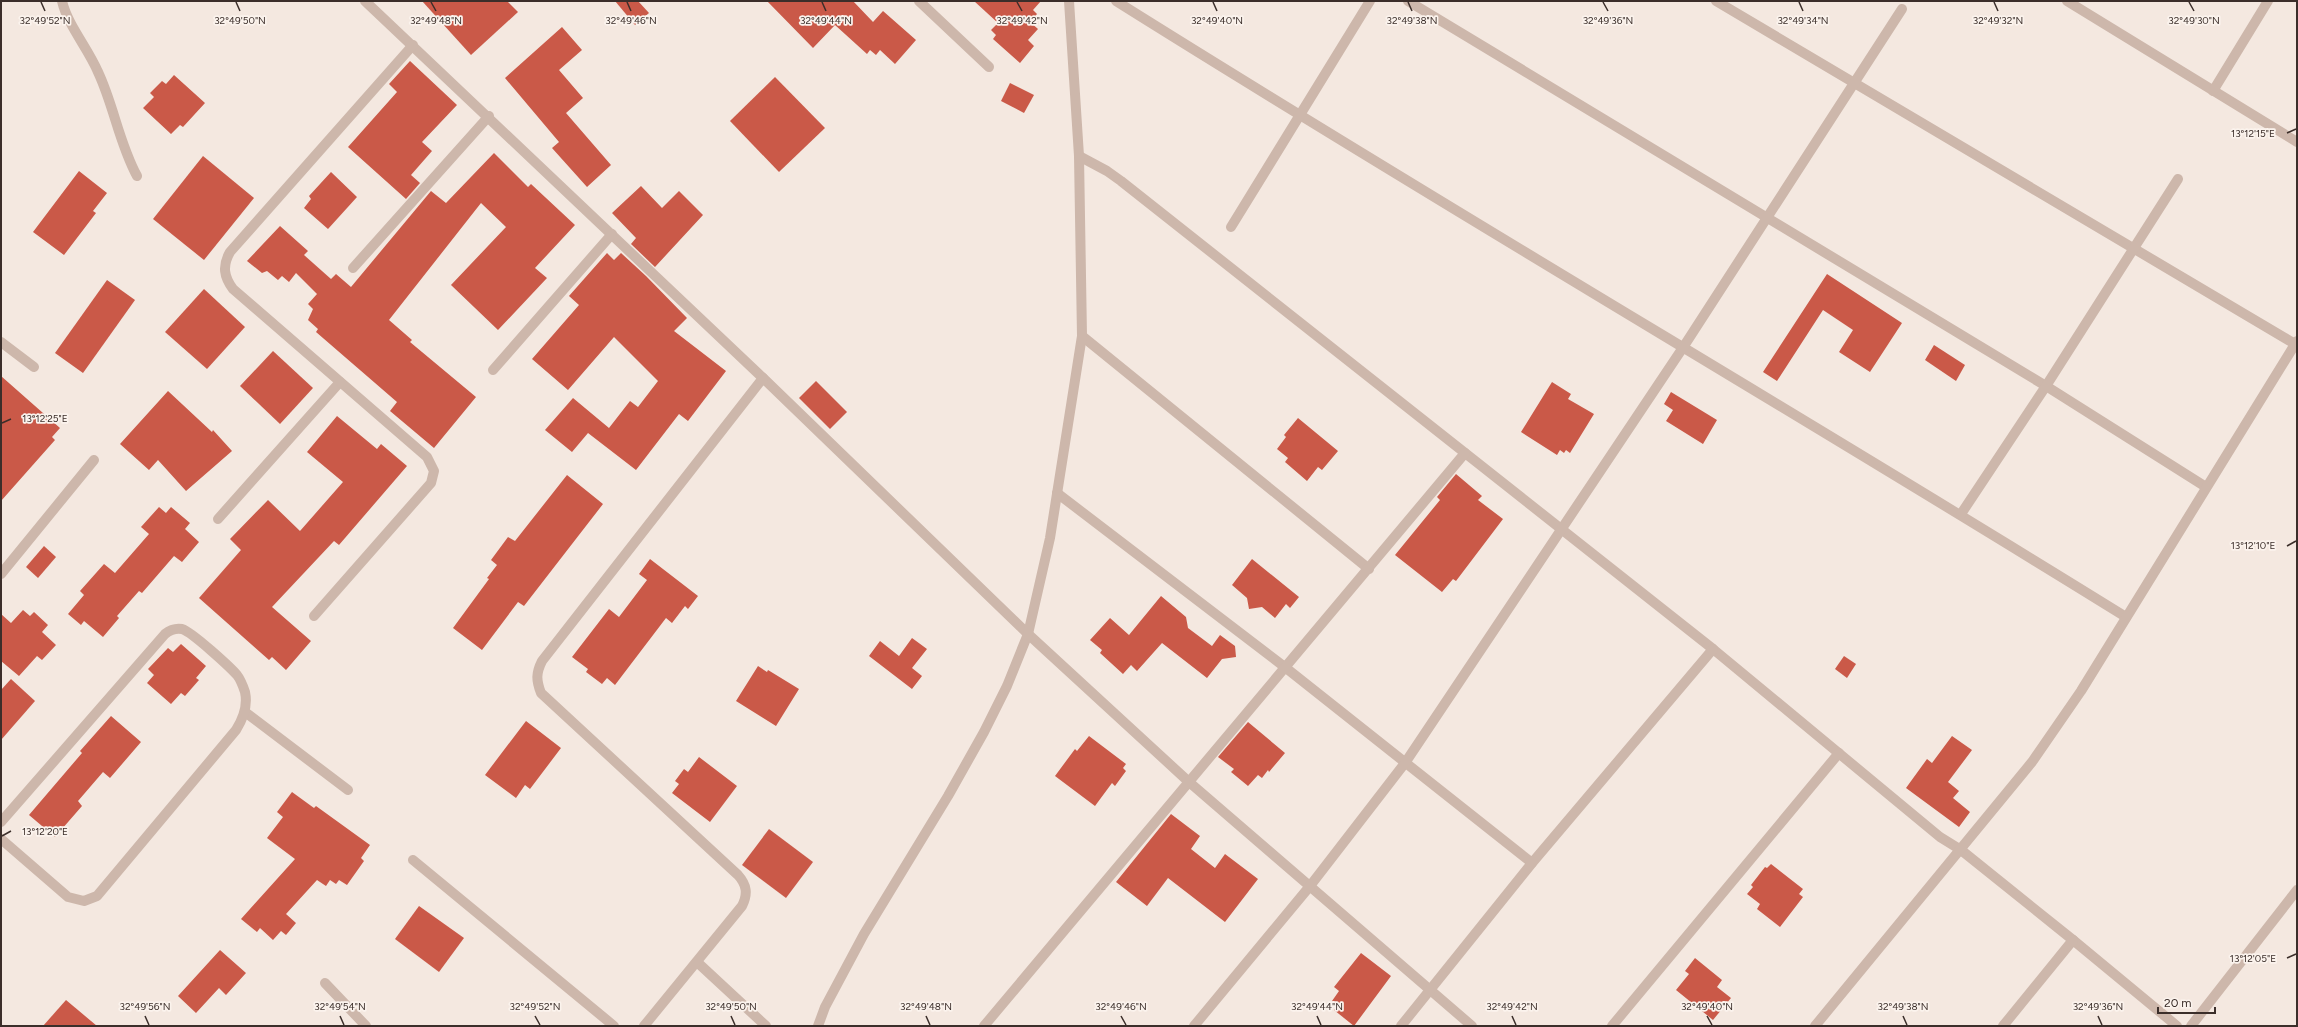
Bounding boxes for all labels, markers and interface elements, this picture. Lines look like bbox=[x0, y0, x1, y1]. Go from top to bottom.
text: 32°49'52"N bbox=[20, 14, 70, 27]
text: 32°49'50"N bbox=[214, 14, 266, 27]
text: 32°49'48"N bbox=[410, 14, 462, 27]
text: 32°49'46"N bbox=[605, 14, 657, 27]
text: 32°49'44"N bbox=[800, 14, 852, 27]
text: 32°49'42"N bbox=[996, 14, 1048, 27]
text: 32°49'40"N bbox=[1191, 14, 1243, 27]
text: 32°49'38"N bbox=[1386, 14, 1438, 27]
text: 32°49'36"N bbox=[1583, 14, 1633, 27]
text: 32°49'34"N bbox=[1777, 14, 1829, 27]
text: 32°49'32"N bbox=[1973, 14, 2023, 27]
text: 32°49'30"N bbox=[2168, 14, 2220, 27]
text: 13°12'15"E bbox=[2231, 127, 2275, 140]
text: 13°12'25"E bbox=[22, 412, 68, 425]
text: 13°12'10"E bbox=[2231, 539, 2275, 552]
text: 13°12'20"E bbox=[22, 825, 68, 838]
text: 13°12'05"E bbox=[2230, 952, 2276, 965]
scale bar bbox=[2158, 989, 2215, 1015]
text: 20 m bbox=[2164, 996, 2192, 1010]
text: 32°49'56"N bbox=[120, 1000, 170, 1013]
text: 32°49'54"N bbox=[314, 1000, 366, 1013]
text: 32°49'52"N bbox=[510, 1000, 560, 1013]
text: 32°49'50"N bbox=[705, 1000, 757, 1013]
text: 32°49'48"N bbox=[900, 1000, 952, 1013]
text: 32°49'46"N bbox=[1095, 1000, 1147, 1013]
text: 32°49'44"N bbox=[1291, 1000, 1343, 1013]
text: 32°49'42"N bbox=[1486, 1000, 1538, 1013]
text: 32°49'40"N bbox=[1681, 1000, 1733, 1013]
text: 32°49'38"N bbox=[1877, 1000, 1929, 1013]
text: 32°49'36"N bbox=[2073, 1000, 2123, 1013]

